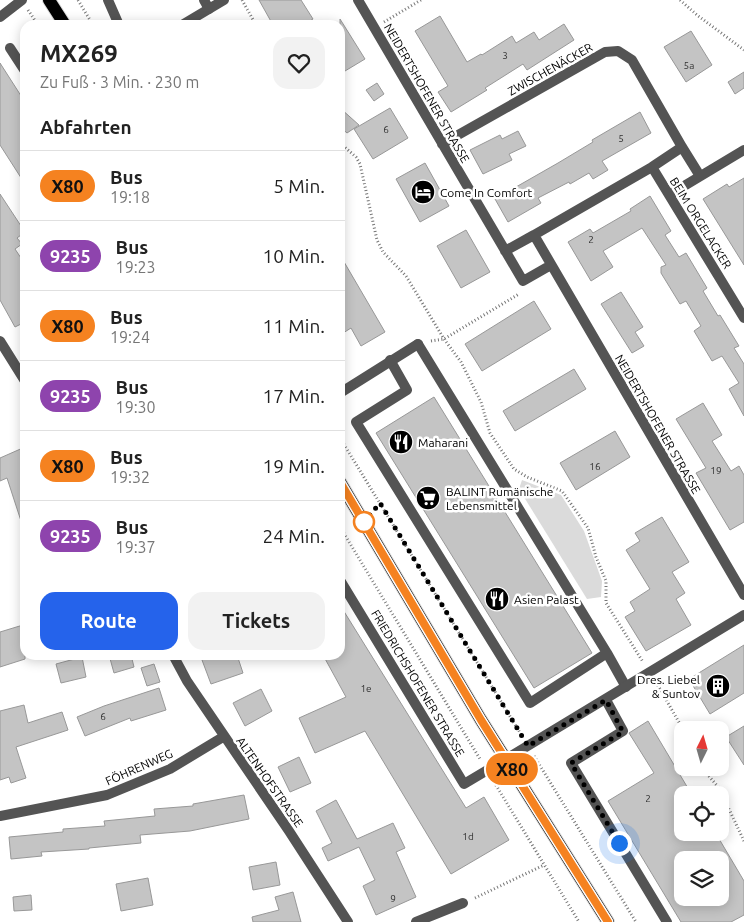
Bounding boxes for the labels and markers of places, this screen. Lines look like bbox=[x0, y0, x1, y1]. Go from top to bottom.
hotel icon: Come In Comfort bbox=[410, 179, 436, 205]
place label: Come In Comfort bbox=[440, 186, 533, 199]
restaurant icon: Maharani bbox=[388, 429, 414, 455]
place label: Maharani bbox=[418, 436, 468, 449]
supermarket icon: BALINT Rumänische Lebensmittel bbox=[415, 485, 441, 511]
place label: BALINT Rumänische Lebensmittel bbox=[446, 485, 553, 512]
unlabelled marker bbox=[353, 511, 375, 533]
restaurant icon: Asien Palast bbox=[484, 586, 510, 612]
place label: Asien Palast bbox=[514, 593, 579, 606]
place label: Dres. Liebel & Suntov bbox=[637, 673, 700, 700]
building icon: Dres. Liebel & Suntov bbox=[705, 673, 731, 699]

